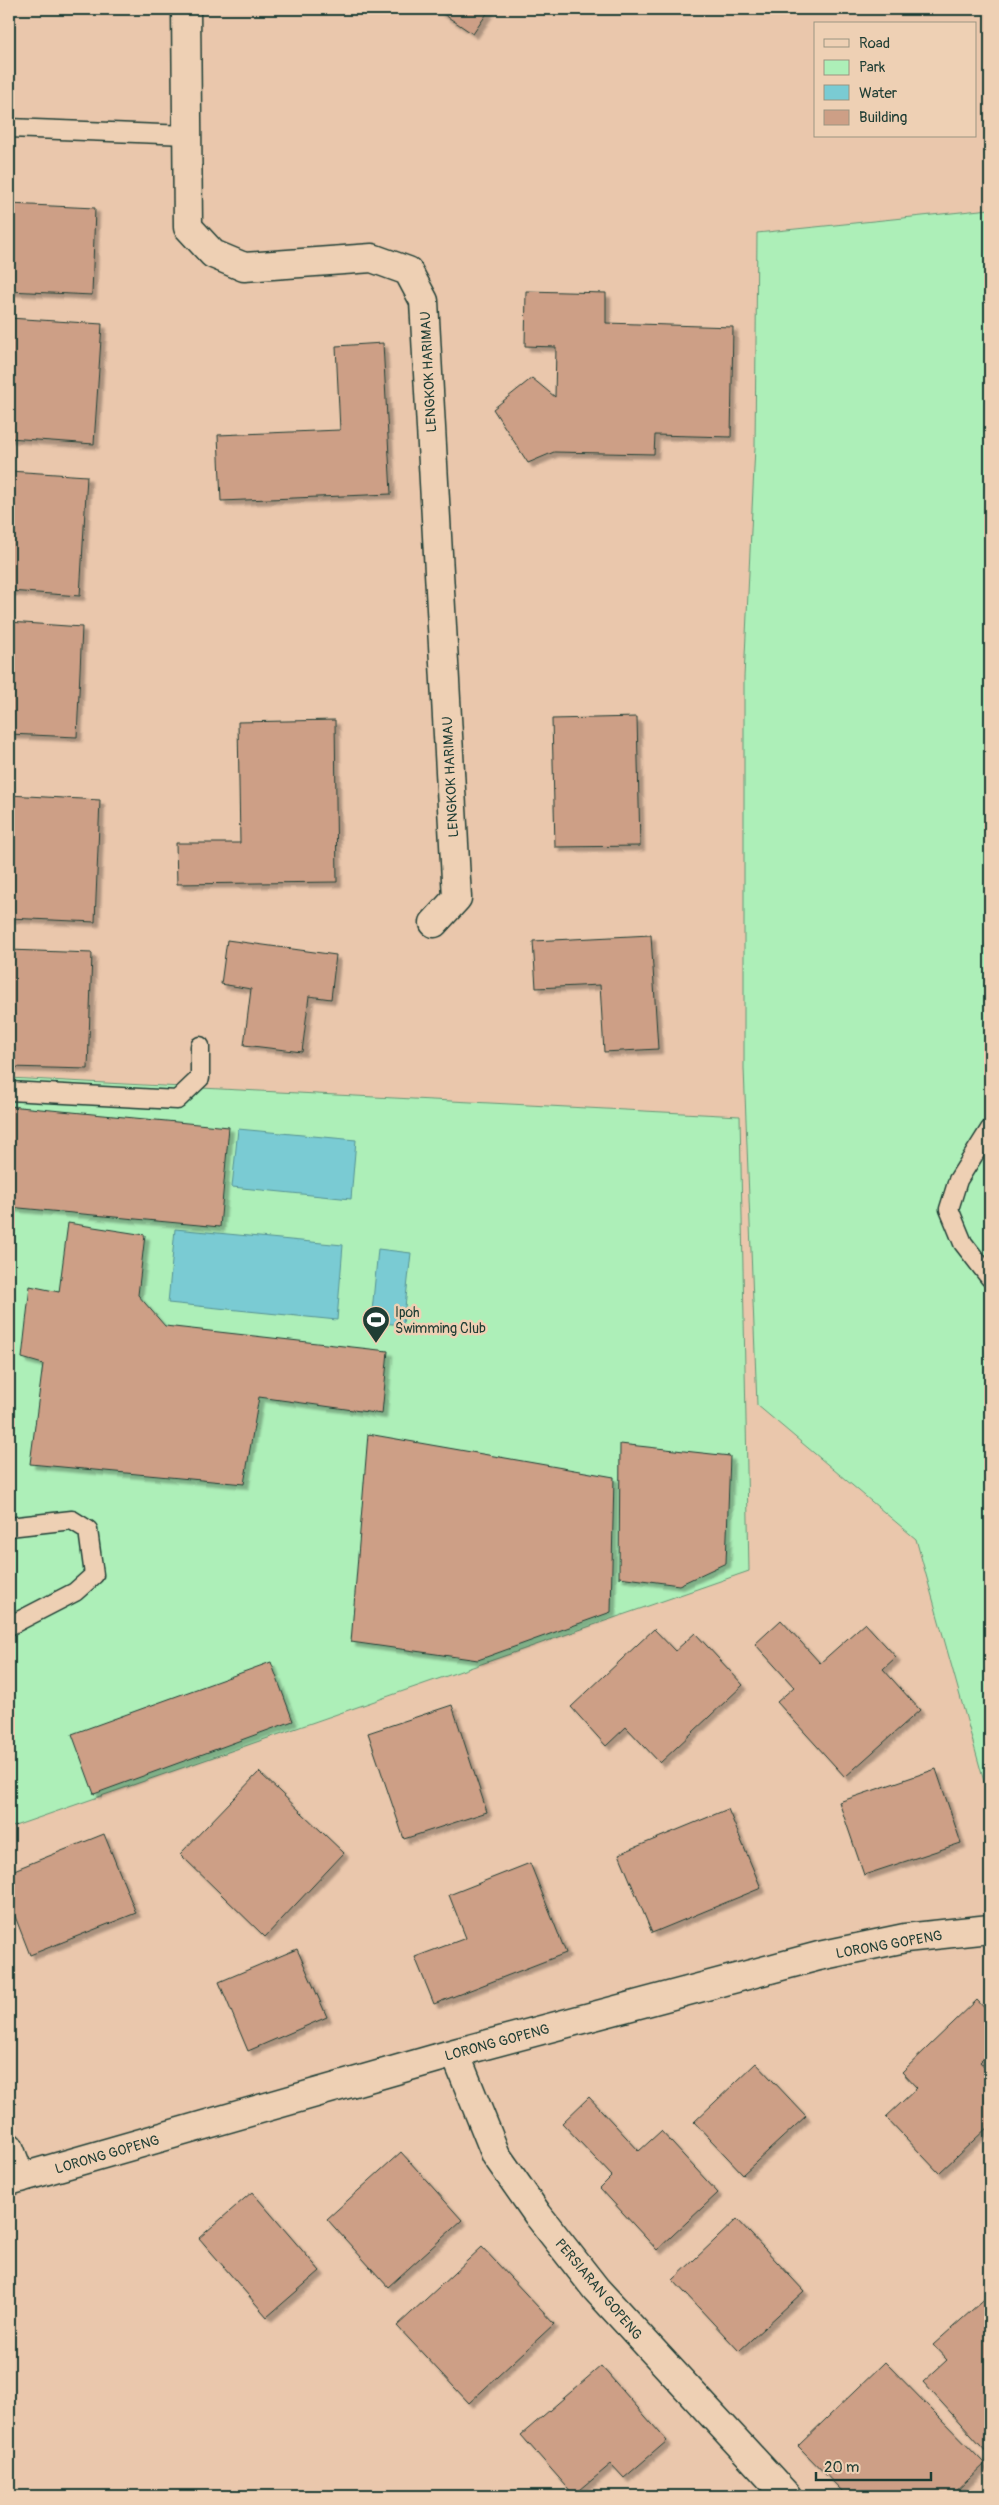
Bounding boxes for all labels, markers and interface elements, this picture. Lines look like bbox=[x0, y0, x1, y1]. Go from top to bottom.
legend bbox=[814, 22, 976, 138]
text: Road bbox=[859, 34, 890, 53]
text: Park bbox=[859, 58, 886, 77]
text: Water bbox=[859, 84, 898, 103]
text: Building bbox=[859, 108, 907, 127]
street label: LENGKOK HARIMAU bbox=[417, 311, 440, 433]
street label: LENGKOK HARIMAU bbox=[439, 716, 462, 838]
place label: Ipoh Swimming Club bbox=[395, 1304, 486, 1337]
sports icon: Ipoh Swimming Club bbox=[361, 1305, 391, 1344]
street label: LORONG GOPENG bbox=[835, 1927, 944, 1962]
street label: LORONG GOPENG bbox=[443, 2020, 551, 2065]
street label: LORONG GOPENG bbox=[53, 2131, 161, 2178]
street label: PERSIARAN GOPENG bbox=[552, 2236, 646, 2343]
scale bar bbox=[816, 2450, 932, 2482]
text: 20 m bbox=[824, 2458, 859, 2477]

